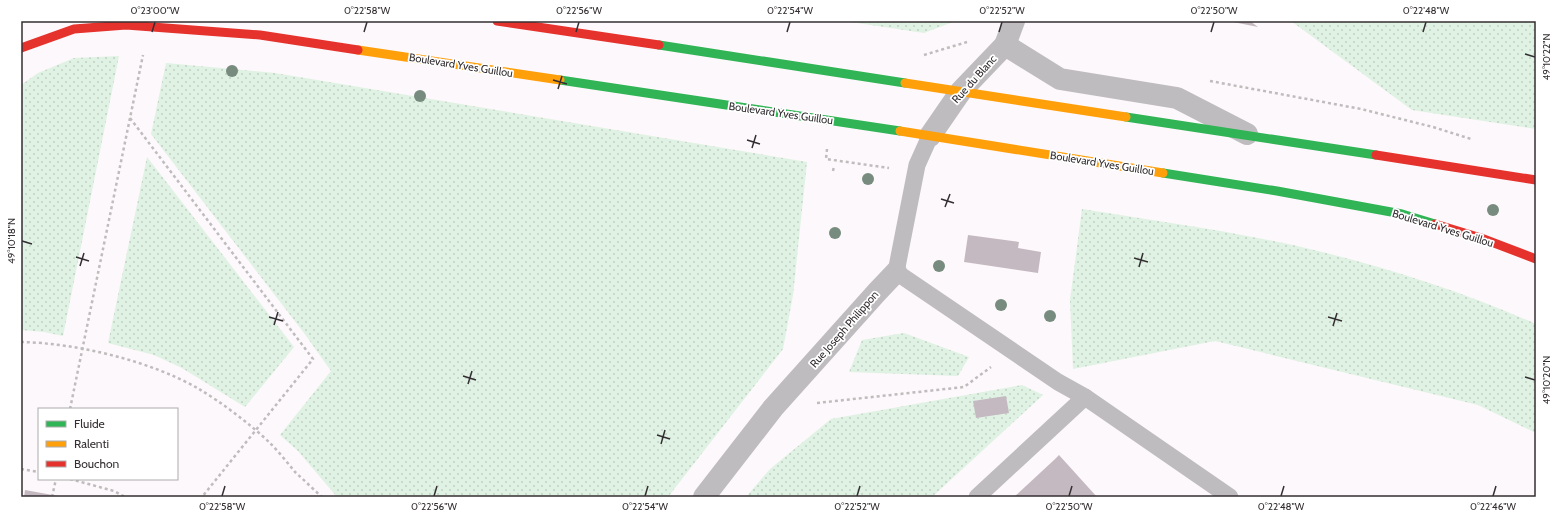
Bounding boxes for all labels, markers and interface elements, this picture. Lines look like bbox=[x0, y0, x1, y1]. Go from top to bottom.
text: 0°23'00"W bbox=[131, 4, 180, 17]
text: 0°22'58"W bbox=[344, 4, 391, 17]
text: 0°22'56"W bbox=[556, 4, 602, 17]
text: 0°22'54"W bbox=[767, 4, 813, 17]
text: 0°22'52"W bbox=[979, 4, 1025, 17]
text: 0°22'50"W bbox=[1190, 4, 1238, 17]
text: 0°22'48"W bbox=[1403, 4, 1450, 17]
text: 49°10'22"N bbox=[1540, 33, 1553, 81]
street label: Boulevard Yves Guillou bbox=[408, 50, 514, 80]
street label: Rue du Blanc bbox=[949, 52, 999, 106]
street label: Boulevard Yves Guillou bbox=[728, 99, 834, 127]
street label: Boulevard Yves Guillou bbox=[1049, 148, 1155, 178]
street label: Boulevard Yves Guillou bbox=[1391, 206, 1496, 250]
text: 49°10'18"N bbox=[5, 218, 18, 264]
street label: Rue Joseph Philippon bbox=[807, 288, 881, 370]
text: 49°10'20"N bbox=[1540, 356, 1553, 404]
legend bbox=[38, 408, 178, 480]
text: Fluide bbox=[74, 416, 105, 431]
text: Ralenti bbox=[74, 436, 109, 451]
text: Bouchon bbox=[74, 456, 120, 471]
text: 0°22'58"W bbox=[199, 500, 246, 513]
text: 0°22'56"W bbox=[411, 500, 457, 513]
text: 0°22'54"W bbox=[622, 500, 668, 513]
text: 0°22'52"W bbox=[834, 500, 880, 513]
text: 0°22'50"W bbox=[1045, 500, 1093, 513]
text: 0°22'48"W bbox=[1258, 500, 1305, 513]
text: 0°22'46"W bbox=[1470, 500, 1517, 513]

